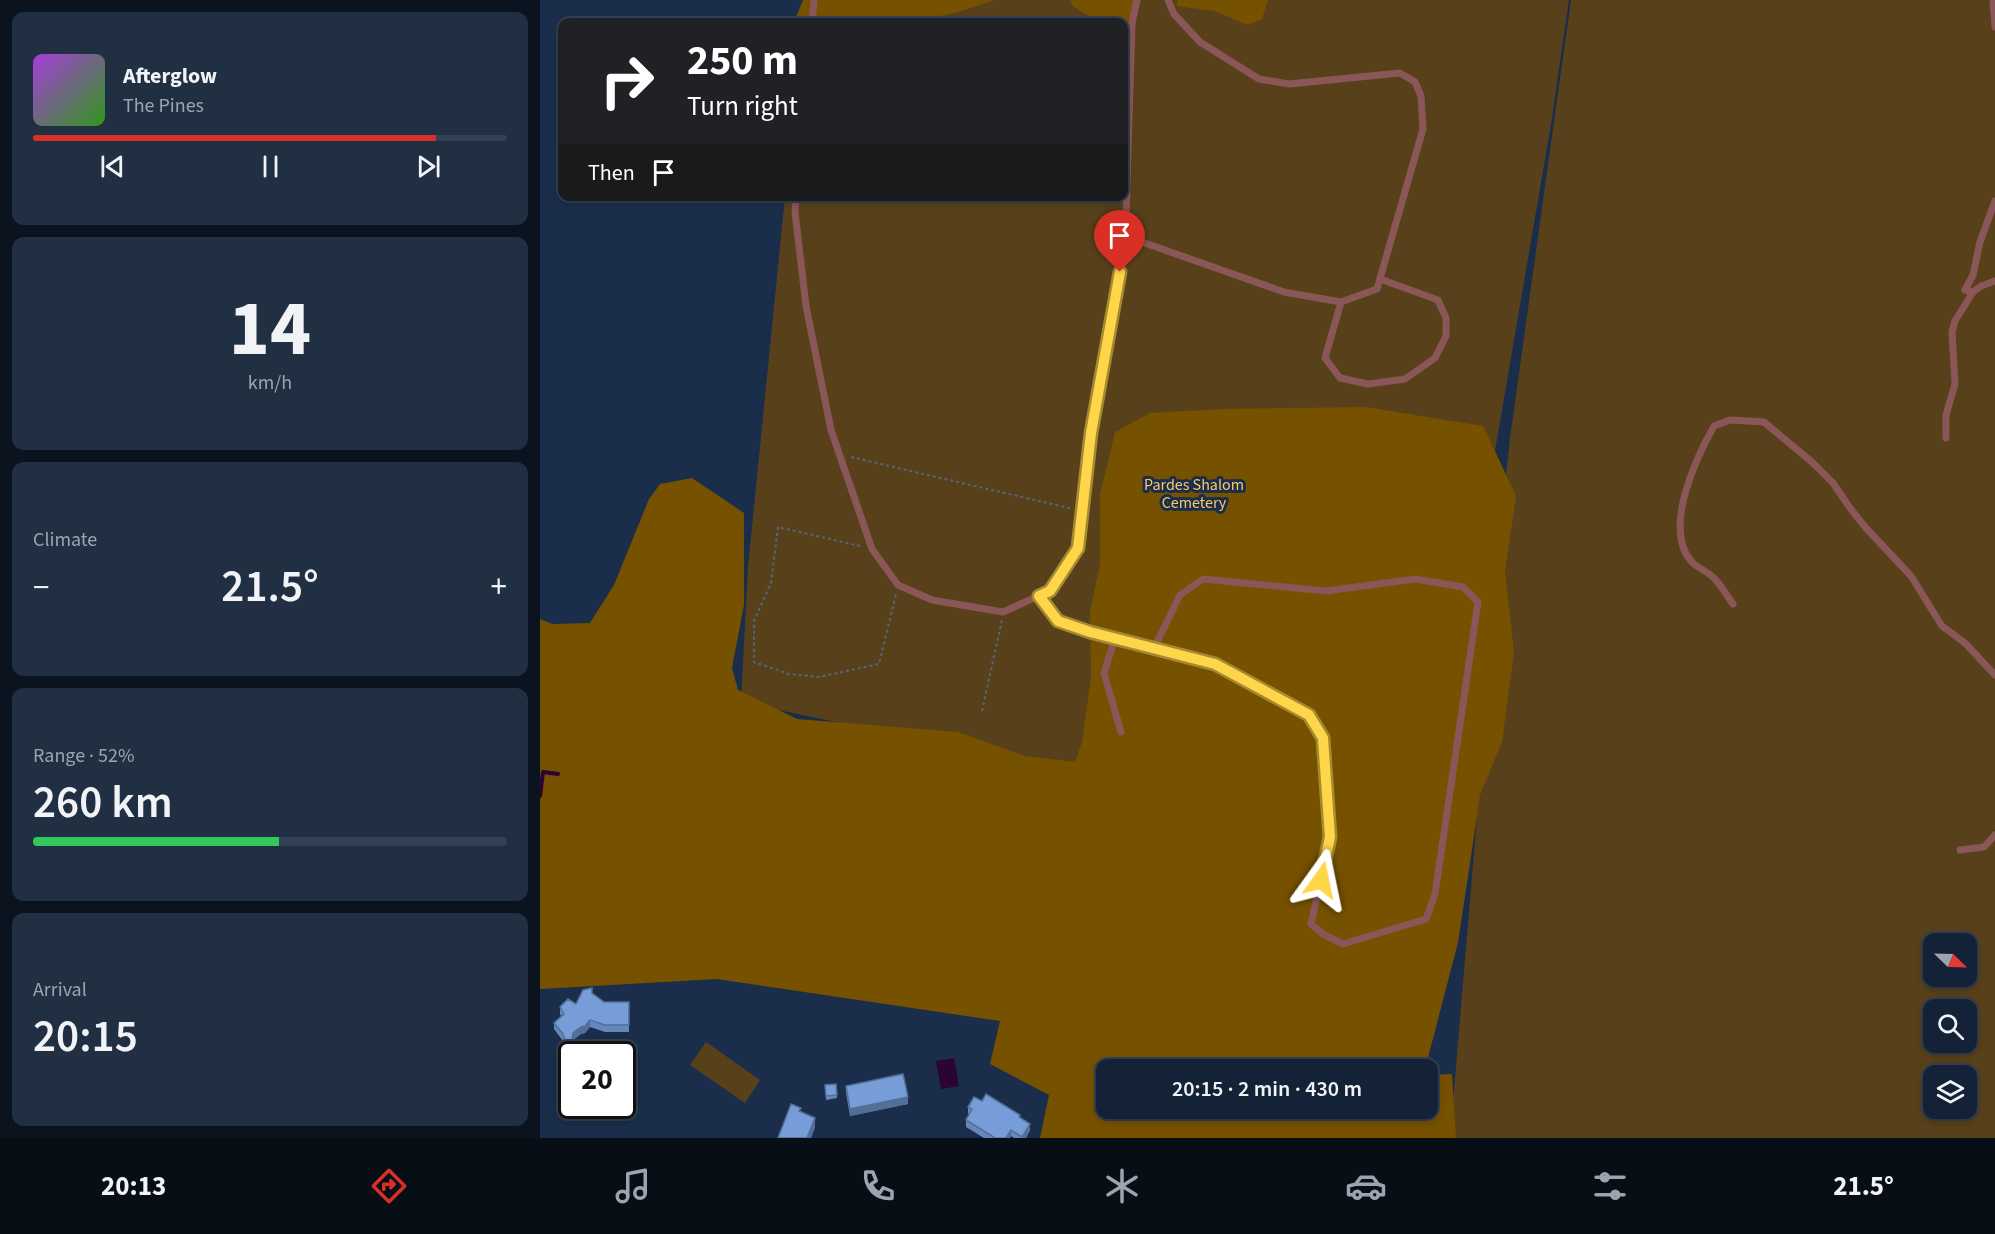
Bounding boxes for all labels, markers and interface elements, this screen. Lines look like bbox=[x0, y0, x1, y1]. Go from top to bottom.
text: 250 m bbox=[687, 31, 798, 91]
icon: right bbox=[588, 42, 666, 120]
text: Afterglow bbox=[123, 60, 217, 92]
text: Turn right bbox=[687, 87, 798, 126]
text: The Pines bbox=[123, 92, 204, 120]
icon: previous bbox=[96, 150, 129, 183]
icon: pause bbox=[254, 150, 287, 183]
icon: next bbox=[412, 150, 445, 183]
icon: arrive bbox=[647, 156, 680, 189]
text: Then bbox=[588, 157, 635, 189]
pin bbox=[1094, 210, 1145, 272]
icon: arrive bbox=[1103, 219, 1136, 252]
text: 14 bbox=[229, 274, 311, 385]
text: km/h bbox=[248, 369, 292, 397]
park label: Pardes Shalom Cemetery bbox=[1144, 474, 1244, 514]
text: Climate bbox=[33, 526, 97, 554]
text: 21.5° bbox=[221, 555, 319, 619]
text: − bbox=[33, 564, 49, 611]
text: + bbox=[491, 564, 507, 611]
text: Range · 52% bbox=[33, 742, 134, 770]
text: 260 km bbox=[33, 771, 173, 835]
position arrow bbox=[1289, 848, 1353, 912]
north arrow bbox=[1923, 933, 1977, 987]
map controls bbox=[1923, 933, 1977, 1119]
text: Arrival bbox=[33, 976, 87, 1004]
button: search bbox=[1923, 999, 1977, 1053]
text: 20:15 bbox=[33, 1005, 138, 1069]
speed limit sign: 20 bbox=[558, 1041, 636, 1119]
button: layers bbox=[1923, 1065, 1977, 1119]
text: 20:15 · 2 min · 430 m bbox=[1172, 1073, 1362, 1105]
icon: directions bbox=[368, 1165, 410, 1207]
icon: music bbox=[612, 1165, 654, 1207]
icon: phone bbox=[857, 1165, 899, 1207]
icon: climate bbox=[1101, 1165, 1143, 1207]
icon: car bbox=[1345, 1165, 1387, 1207]
icon: filters bbox=[1589, 1165, 1631, 1207]
text: 20:13 bbox=[101, 1167, 166, 1206]
text: 21.5° bbox=[1833, 1167, 1894, 1206]

